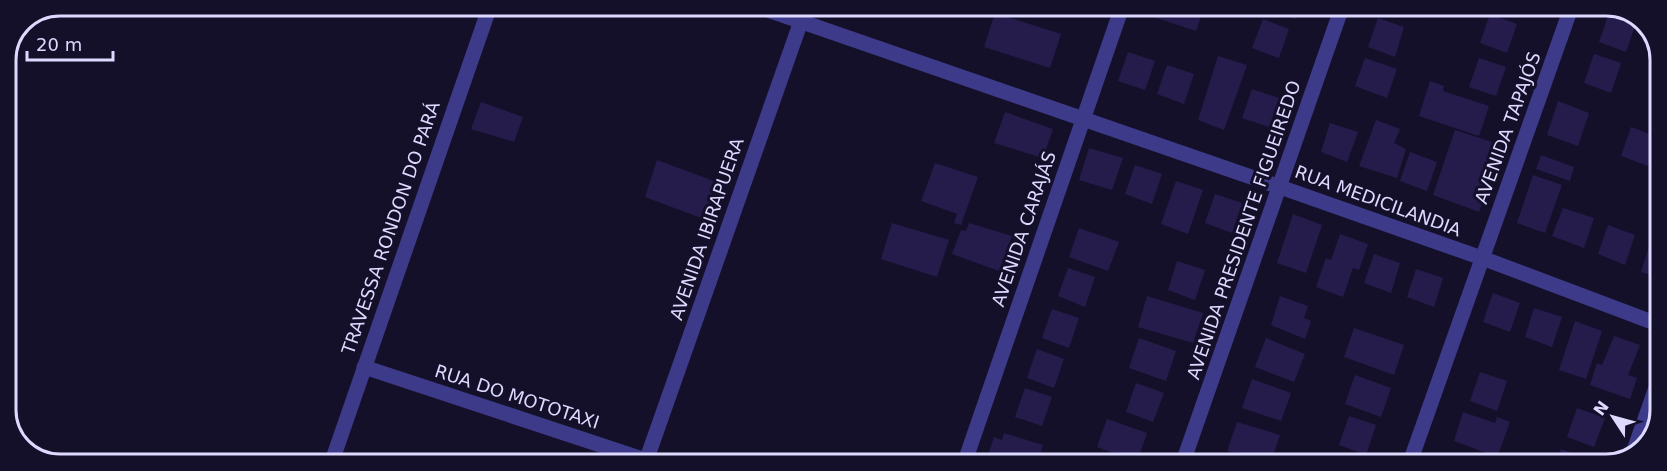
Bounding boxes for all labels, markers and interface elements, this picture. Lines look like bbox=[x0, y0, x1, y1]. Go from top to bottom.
scale bar bbox=[27, 24, 112, 62]
text: 20 m bbox=[36, 34, 82, 55]
street label: AVENIDA TAPAJÓS bbox=[1470, 49, 1545, 207]
street label: AVENIDA PRESIDENTE FIGUEIREDO bbox=[1182, 78, 1305, 382]
street label: TRAVESSA RONDON DO PARÁ bbox=[337, 98, 444, 358]
street label: AVENIDA IBIRAPUERA bbox=[665, 134, 748, 323]
street label: AVENIDA CARAJÁS bbox=[987, 148, 1060, 309]
street label: RUA MEDICILANDIA bbox=[1292, 161, 1465, 241]
street label: RUA DO MOTOTAXI bbox=[432, 360, 602, 433]
north arrow bbox=[1583, 387, 1643, 447]
text: N bbox=[1590, 397, 1613, 419]

